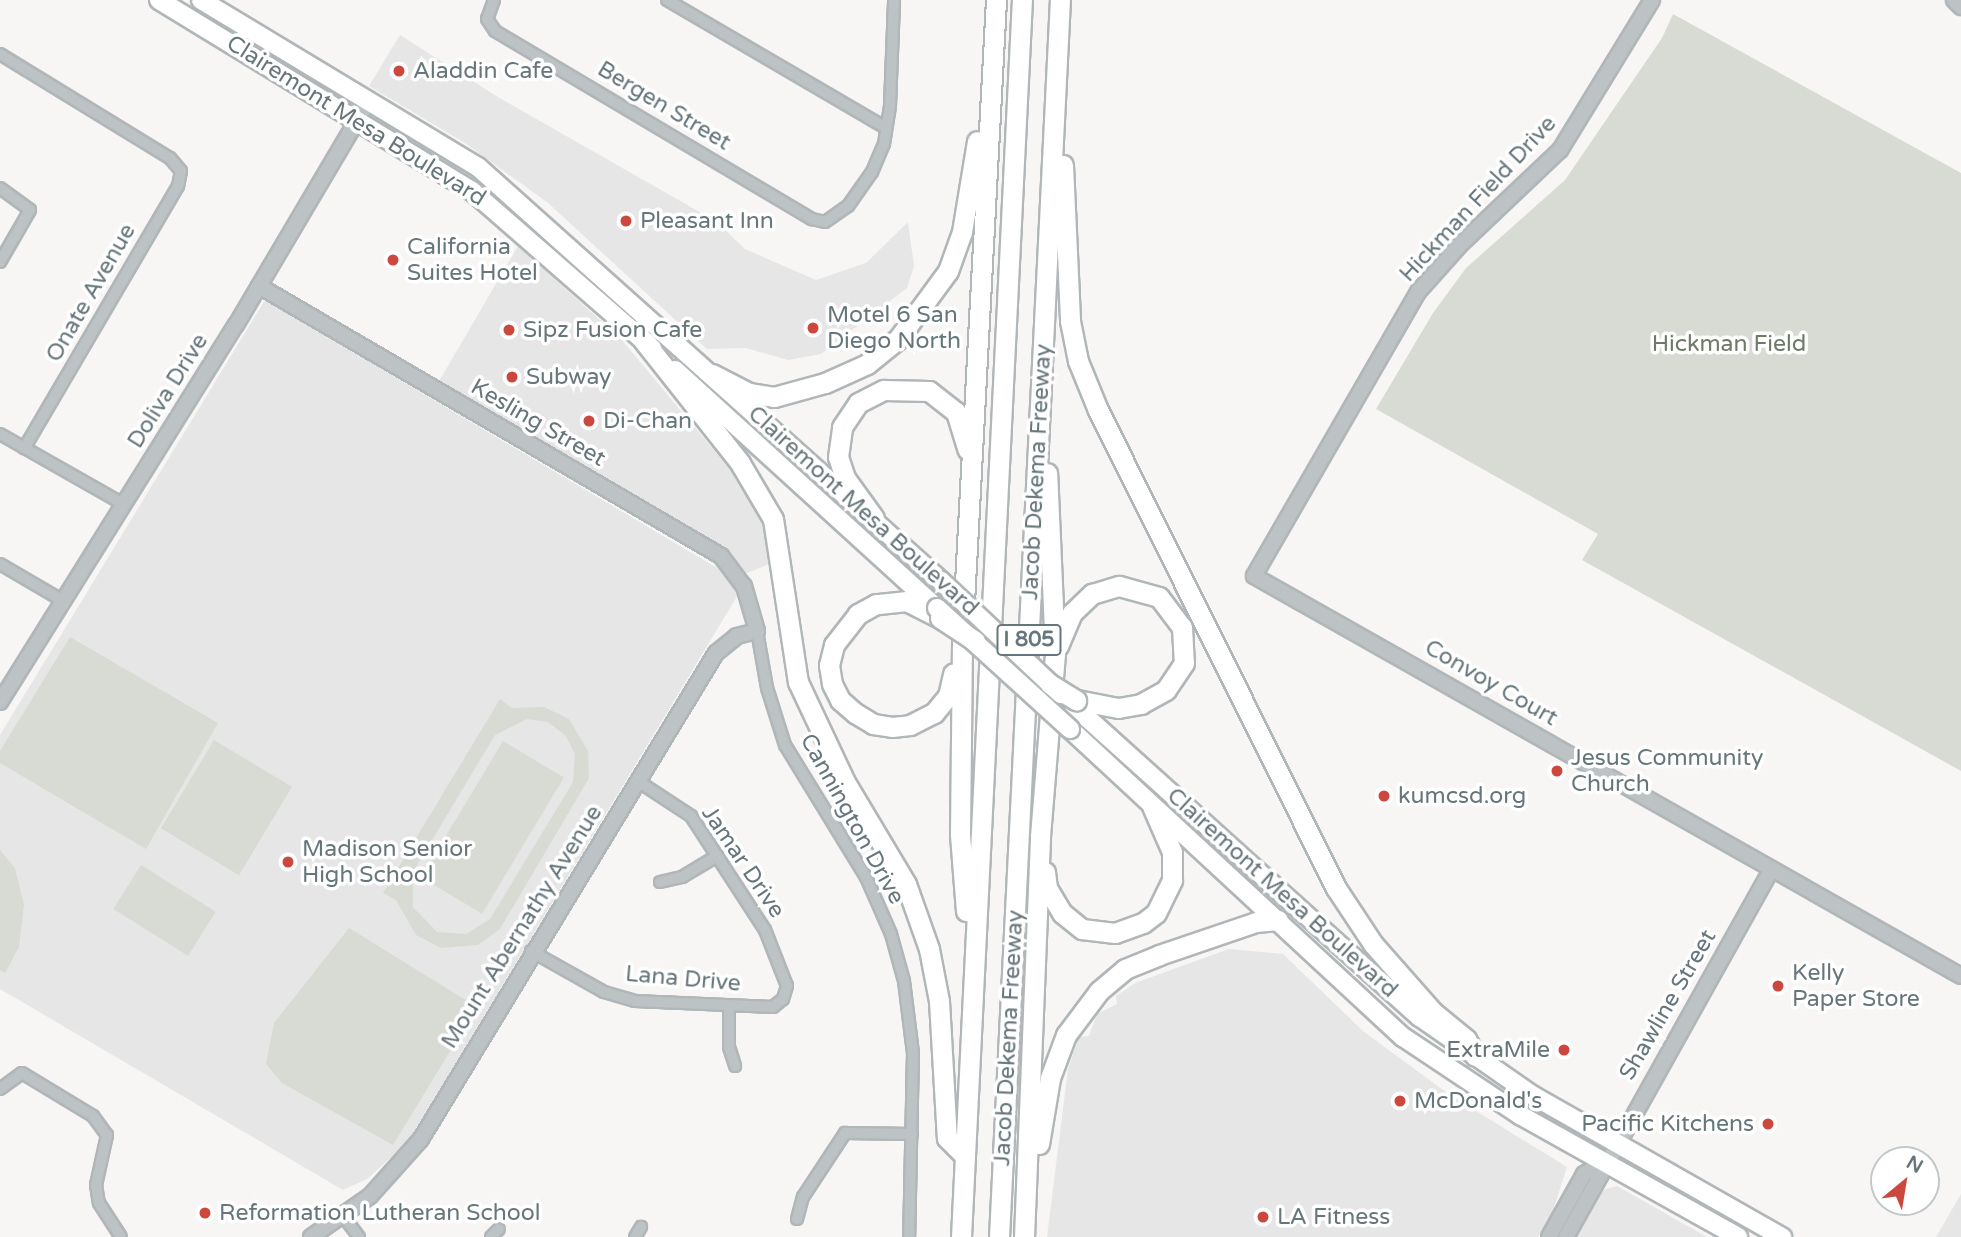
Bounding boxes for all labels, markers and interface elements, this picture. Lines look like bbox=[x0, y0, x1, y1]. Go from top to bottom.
street label: Clairemont Mesa Boulevard bbox=[221, 30, 491, 212]
street label: Bergen Street bbox=[592, 55, 736, 157]
place label: Aladdin Cafe bbox=[413, 57, 553, 85]
marker: Aladdin Cafe bbox=[391, 63, 407, 79]
street label: Hickman Field Drive bbox=[1394, 110, 1562, 288]
place label: Pleasant Inn bbox=[640, 207, 774, 235]
marker: Pleasant Inn bbox=[618, 213, 634, 229]
street label: Onate Avenue bbox=[40, 219, 142, 367]
place label: California Suites Hotel bbox=[407, 233, 538, 287]
marker: California Suites Hotel bbox=[385, 252, 401, 268]
place label: Motel 6 San Diego North bbox=[827, 301, 961, 355]
place label: Sipz Fusion Cafe bbox=[523, 316, 702, 344]
marker: Motel 6 San Diego North bbox=[805, 320, 821, 336]
marker: Sipz Fusion Cafe bbox=[501, 322, 517, 338]
street label: Doliva Drive bbox=[122, 329, 214, 453]
park label: Hickman Field bbox=[1652, 330, 1806, 358]
street label: Jacob Dekema Freeway bbox=[1017, 343, 1057, 601]
place label: Subway bbox=[526, 363, 611, 391]
marker: Subway bbox=[504, 369, 520, 385]
street label: Kesling Street bbox=[466, 373, 610, 473]
street label: Clairemont Mesa Boulevard bbox=[742, 400, 984, 622]
place label: Di-Chan bbox=[603, 407, 692, 435]
marker: Di-Chan bbox=[581, 413, 597, 429]
road number: I 805 bbox=[996, 622, 1062, 658]
street label: Convoy Court bbox=[1420, 634, 1562, 732]
street label: Cannington Drive bbox=[794, 729, 910, 909]
place label: Jesus Community Church bbox=[1571, 744, 1763, 798]
marker: Jesus Community Church bbox=[1549, 763, 1565, 779]
street label: Clairemont Mesa Boulevard bbox=[1161, 782, 1403, 1004]
place label: kumcsd.org bbox=[1398, 782, 1526, 810]
marker: kumcsd.org bbox=[1376, 788, 1392, 804]
street label: Mount Abernathy Avenue bbox=[436, 800, 608, 1054]
street label: Jamar Drive bbox=[695, 801, 791, 923]
place label: Madison Senior High School bbox=[302, 835, 472, 889]
marker: Madison Senior High School bbox=[280, 854, 296, 870]
street label: Jacob Dekema Freeway bbox=[989, 909, 1029, 1167]
street label: Shawline Street bbox=[1614, 925, 1722, 1085]
place label: Kelly Paper Store bbox=[1792, 959, 1920, 1013]
street label: Lana Drive bbox=[624, 960, 742, 998]
marker: Kelly Paper Store bbox=[1770, 978, 1786, 994]
place label: ExtraMile bbox=[1446, 1036, 1550, 1064]
marker: ExtraMile bbox=[1556, 1042, 1572, 1058]
place label: McDonald's bbox=[1414, 1087, 1542, 1115]
marker: McDonald's bbox=[1392, 1093, 1408, 1109]
place label: Pacific Kitchens bbox=[1581, 1110, 1754, 1138]
marker: Pacific Kitchens bbox=[1760, 1116, 1776, 1132]
north arrow bbox=[1870, 1146, 1940, 1216]
text: N bbox=[1902, 1151, 1927, 1178]
place label: Reformation Lutheran School bbox=[219, 1199, 540, 1227]
place label: LA Fitness bbox=[1277, 1203, 1390, 1231]
marker: Reformation Lutheran School bbox=[197, 1205, 213, 1221]
marker: LA Fitness bbox=[1255, 1209, 1271, 1225]

